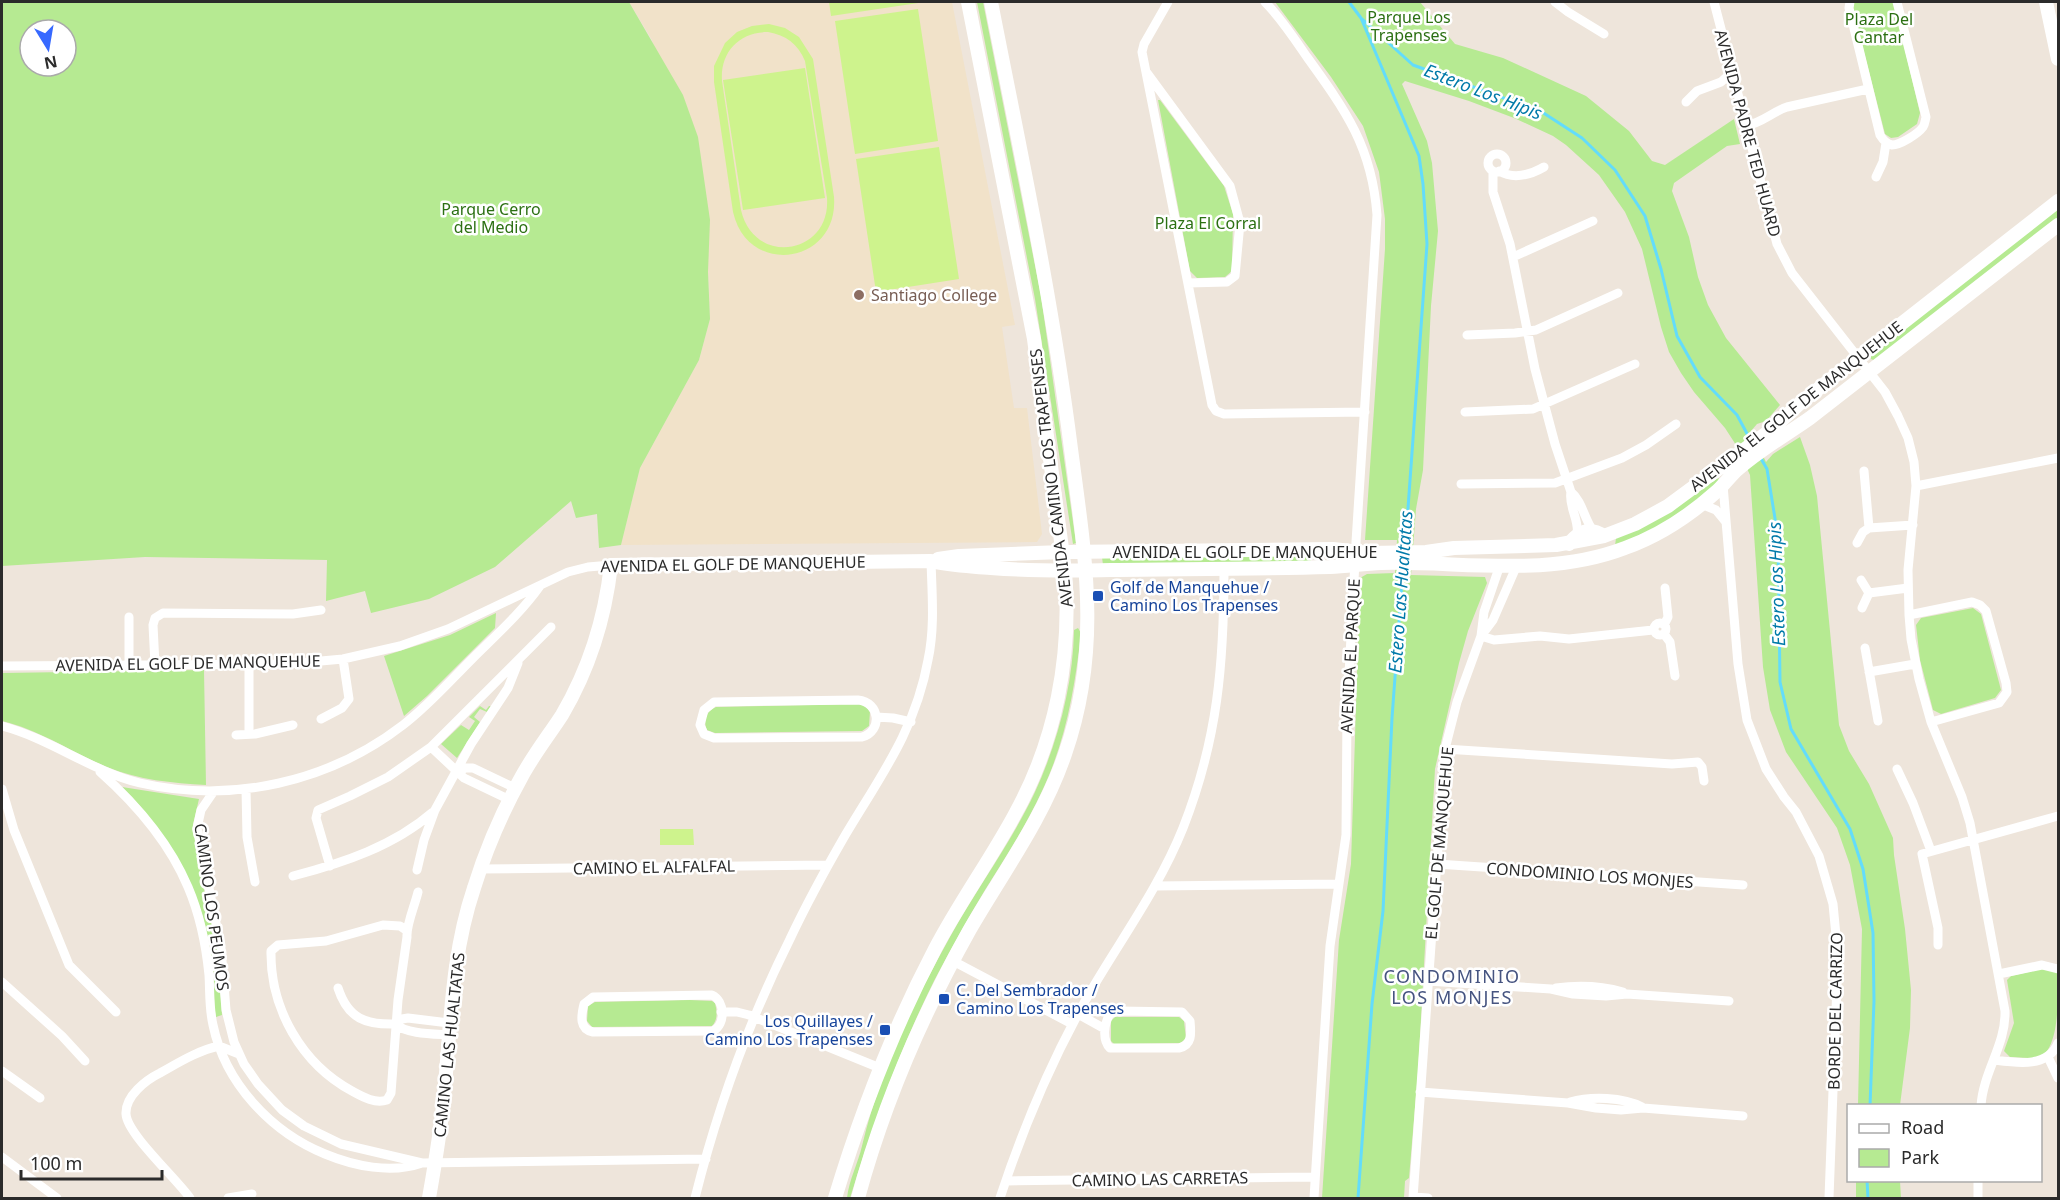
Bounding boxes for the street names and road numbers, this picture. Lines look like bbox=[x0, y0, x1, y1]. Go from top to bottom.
street label: AVENIDA PADRE TED HUARD bbox=[1710, 27, 1786, 239]
street label: AVENIDA EL GOLF DE MANQUEHUE bbox=[1685, 316, 1907, 496]
street label: AVENIDA CAMINO LOS TRAPENSES bbox=[1024, 347, 1078, 609]
street label: AVENIDA EL GOLF DE MANQUEHUE bbox=[1112, 541, 1378, 563]
street label: AVENIDA EL GOLF DE MANQUEHUE bbox=[600, 551, 866, 577]
street label: AVENIDA EL PARQUE bbox=[1335, 578, 1365, 734]
street label: AVENIDA EL GOLF DE MANQUEHUE bbox=[55, 650, 321, 676]
street label: EL GOLF DE MANQUEHUE bbox=[1420, 746, 1458, 940]
street label: CAMINO LOS PEUMOS bbox=[189, 822, 235, 992]
street label: CAMINO EL ALFALFAL bbox=[573, 855, 735, 879]
street label: CONDOMINIO LOS MONJES bbox=[1486, 857, 1694, 893]
street label: BORDE DEL CARRIZO bbox=[1823, 932, 1847, 1090]
street label: CAMINO LAS HUALTATAS bbox=[428, 951, 470, 1139]
street label: CAMINO LAS CARRETAS bbox=[1072, 1166, 1249, 1192]

